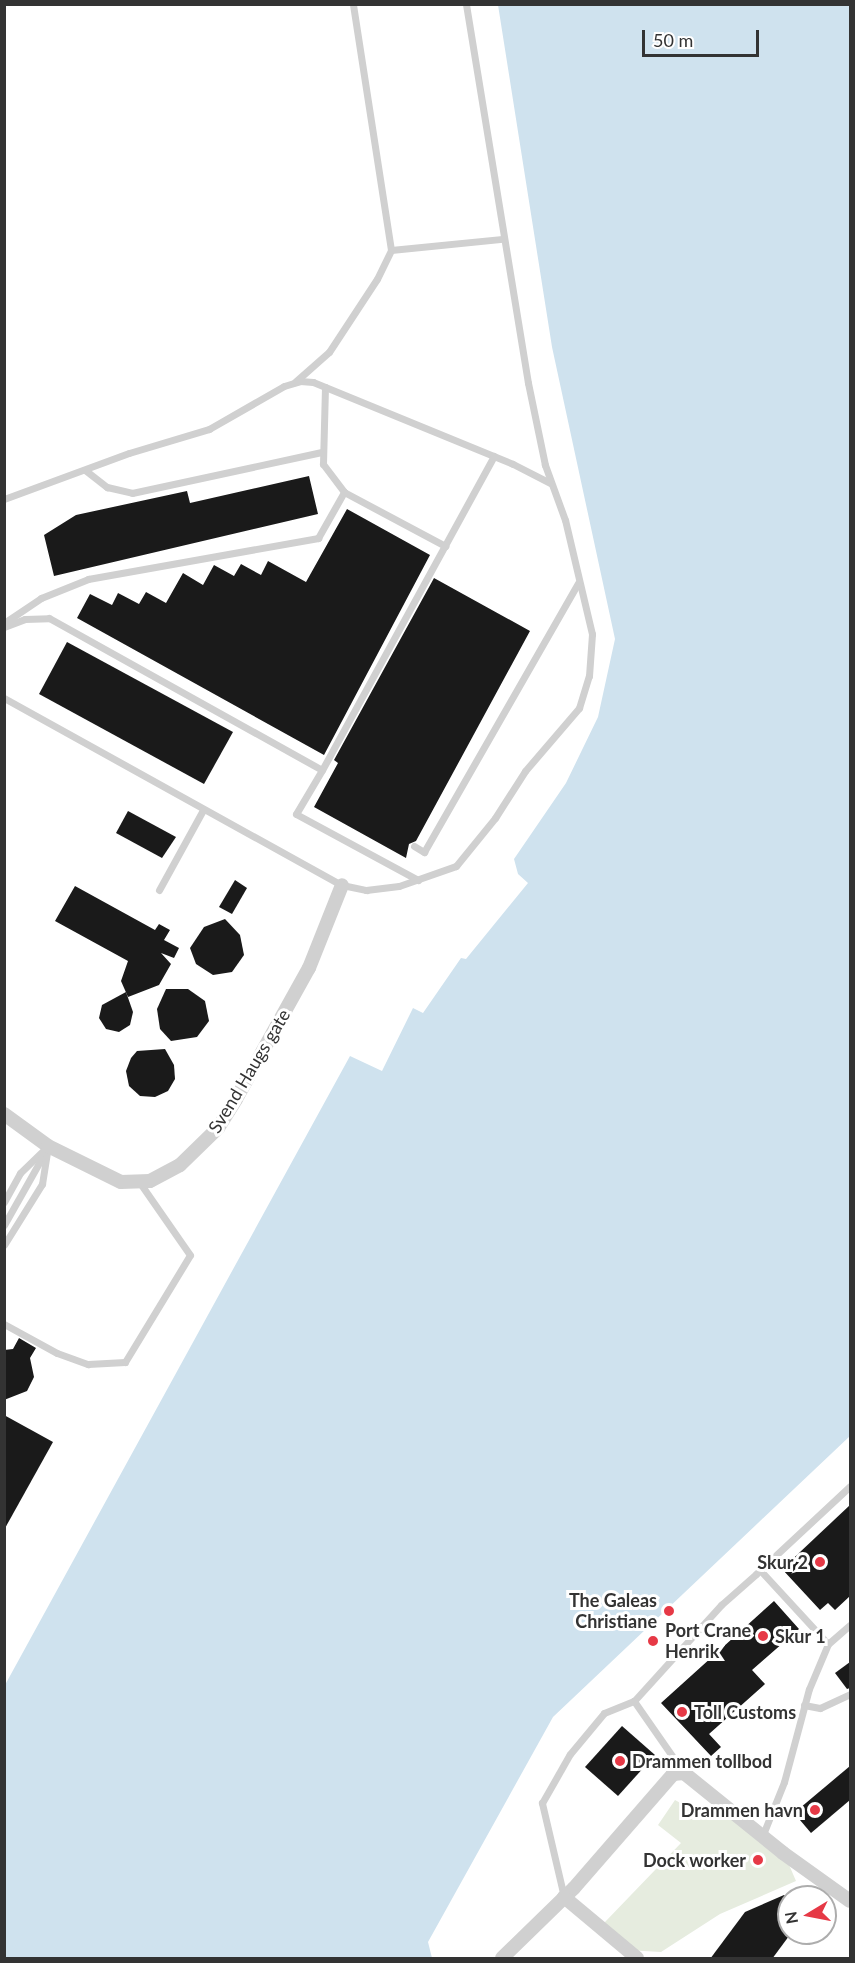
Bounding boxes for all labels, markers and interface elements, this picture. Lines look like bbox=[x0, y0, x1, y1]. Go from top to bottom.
scale bar bbox=[645, 18, 762, 56]
text: 50 m bbox=[653, 29, 693, 51]
street label: Svend Haugs gate bbox=[203, 1005, 295, 1137]
place label: Skur 2 bbox=[757, 1551, 808, 1573]
marker: Skur 2 bbox=[813, 1555, 827, 1569]
place label: The Galeas Christiane bbox=[569, 1590, 657, 1632]
marker: The Galeas Christiane bbox=[662, 1604, 676, 1618]
place label: Port Crane Henrik bbox=[665, 1620, 751, 1662]
place label: Skur 1 bbox=[775, 1625, 826, 1647]
marker: Skur 1 bbox=[756, 1629, 770, 1643]
marker: Port Crane Henrik bbox=[646, 1634, 660, 1648]
place label: Toll Customs bbox=[694, 1701, 796, 1723]
marker: Toll Customs bbox=[675, 1705, 689, 1719]
place label: Drammen tollbod bbox=[632, 1750, 772, 1772]
marker: Drammen tollbod bbox=[613, 1754, 627, 1768]
place label: Drammen havn bbox=[681, 1799, 803, 1821]
marker: Drammen havn bbox=[808, 1803, 822, 1817]
place label: Dock worker bbox=[643, 1849, 746, 1871]
marker: Dock worker bbox=[751, 1853, 765, 1867]
north arrow bbox=[777, 1885, 837, 1945]
text: N bbox=[780, 1910, 801, 1926]

